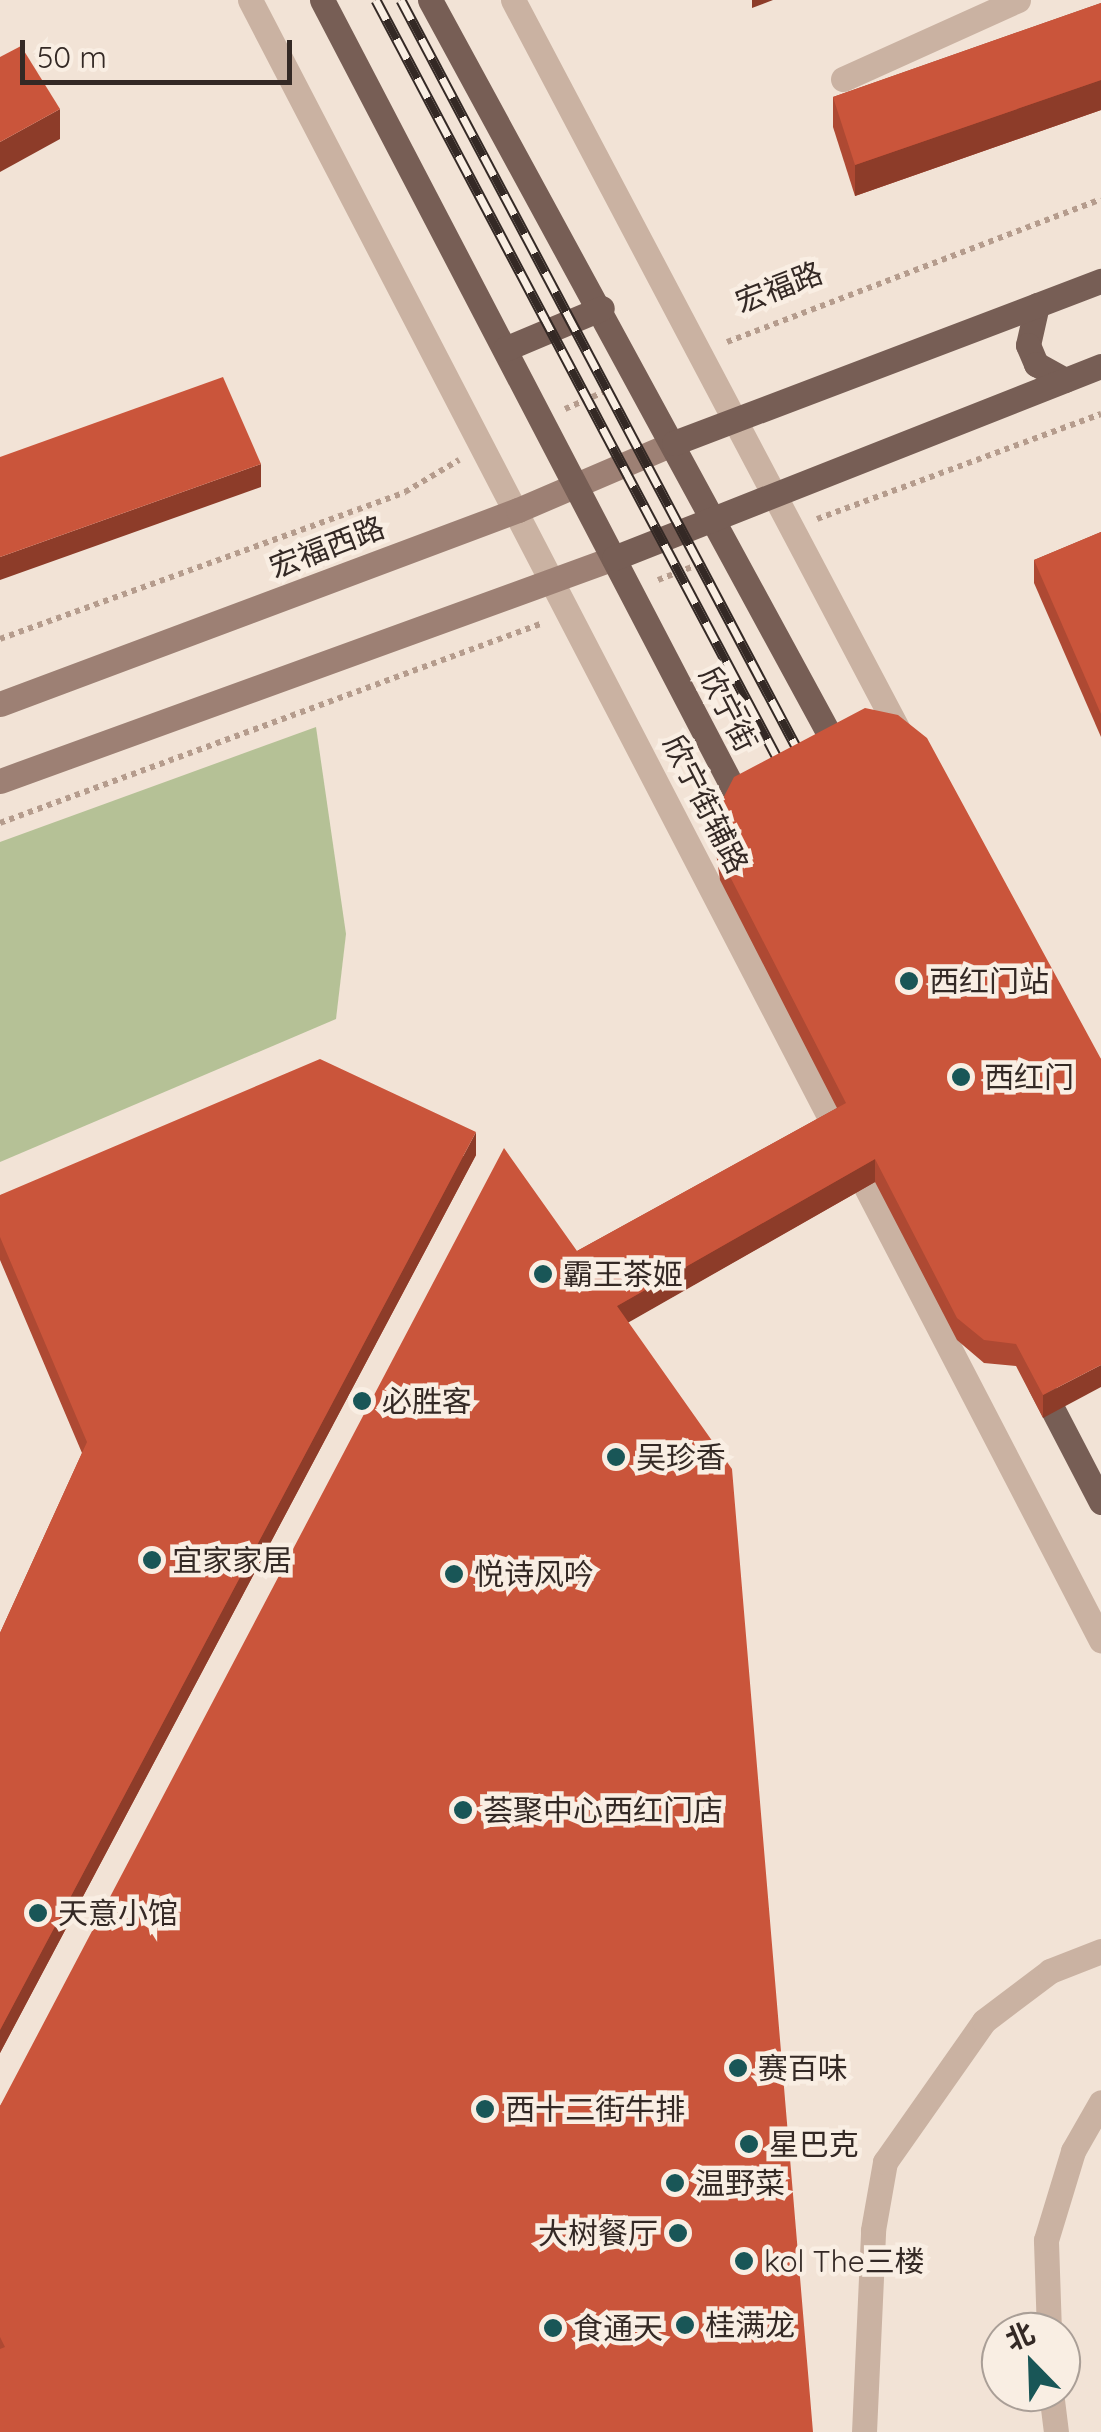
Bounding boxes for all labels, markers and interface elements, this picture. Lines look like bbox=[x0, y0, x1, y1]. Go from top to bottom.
scale bar bbox=[25, 20, 298, 82]
text: 50 m bbox=[37, 38, 107, 76]
street label: 宏福路 bbox=[731, 254, 827, 320]
street label: 宏福西路 bbox=[265, 509, 389, 585]
street label: 欣宁街 bbox=[692, 661, 764, 757]
street label: 欣宁街辅路 bbox=[656, 729, 756, 879]
place label: 西红门站 bbox=[929, 963, 1049, 999]
marker: 西红门站 bbox=[898, 970, 920, 992]
place label: 西红门 bbox=[984, 1059, 1074, 1095]
marker: 西红门 bbox=[948, 1064, 974, 1090]
place label: 霸王茶姬 bbox=[563, 1256, 683, 1292]
marker: 霸王茶姬 bbox=[532, 1263, 554, 1285]
place label: 必胜客 bbox=[382, 1383, 472, 1419]
marker: 必胜客 bbox=[351, 1390, 373, 1412]
place label: 吴珍香 bbox=[636, 1439, 726, 1475]
marker: 吴珍香 bbox=[605, 1446, 627, 1468]
place label: 宜家家居 bbox=[172, 1542, 292, 1578]
marker: 宜家家居 bbox=[141, 1549, 163, 1571]
place label: 悦诗风吟 bbox=[474, 1556, 594, 1592]
marker: 悦诗风吟 bbox=[443, 1563, 465, 1585]
place label: 荟聚中心西红门店 bbox=[483, 1792, 723, 1828]
marker: 荟聚中心西红门店 bbox=[452, 1799, 474, 1821]
place label: 天意小馆 bbox=[58, 1895, 178, 1931]
marker: 天意小馆 bbox=[27, 1902, 49, 1924]
place label: 赛百味 bbox=[758, 2050, 848, 2086]
marker: 赛百味 bbox=[727, 2057, 749, 2079]
place label: 西十二街牛排 bbox=[505, 2091, 685, 2127]
marker: 西十二街牛排 bbox=[474, 2098, 496, 2120]
place label: 星巴克 bbox=[769, 2126, 859, 2162]
marker: 星巴克 bbox=[738, 2133, 760, 2155]
place label: 温野菜 bbox=[695, 2165, 785, 2201]
marker: 温野菜 bbox=[664, 2172, 686, 2194]
place label: 大树餐厅 bbox=[538, 2215, 658, 2251]
marker: 大树餐厅 bbox=[667, 2222, 689, 2244]
place label: kol The三楼 bbox=[764, 2243, 925, 2279]
marker: kol The三楼 bbox=[733, 2250, 755, 2272]
place label: 桂满龙 bbox=[705, 2307, 795, 2343]
place label: 食通天 bbox=[573, 2310, 663, 2346]
north arrow bbox=[981, 2312, 1081, 2412]
marker: 桂满龙 bbox=[674, 2314, 696, 2336]
text: 北 bbox=[1000, 2314, 1040, 2357]
marker: 食通天 bbox=[542, 2317, 564, 2339]

